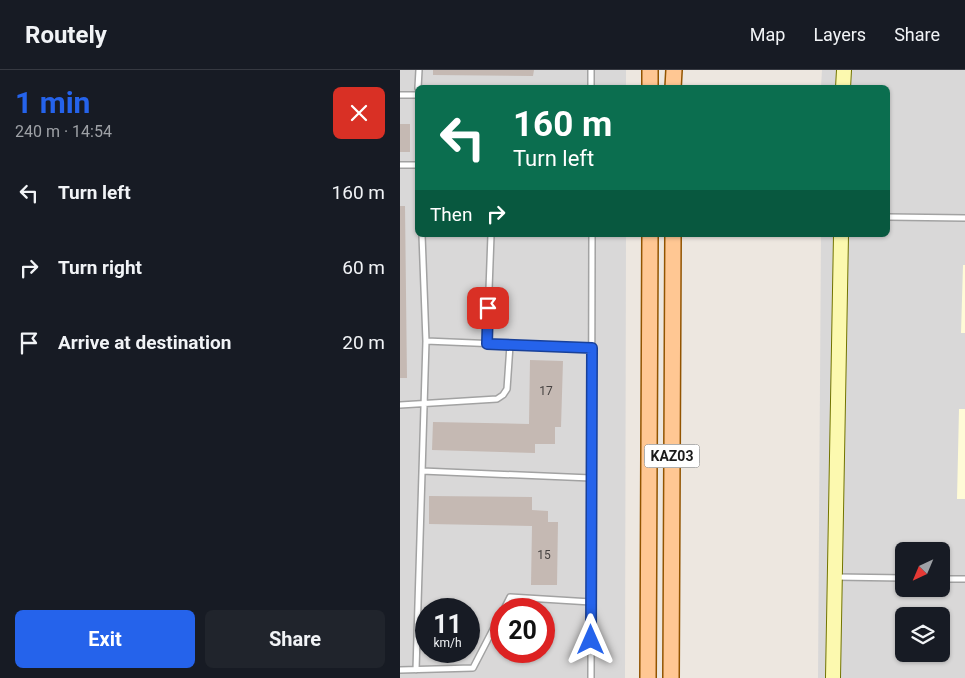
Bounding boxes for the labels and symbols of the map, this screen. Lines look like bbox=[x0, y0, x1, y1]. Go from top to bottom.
pin bbox=[467, 287, 509, 329]
house number: 17 bbox=[539, 384, 553, 398]
road number: KАZ03 bbox=[644, 444, 700, 468]
north arrow bbox=[895, 542, 950, 598]
house number: 15 bbox=[537, 548, 551, 562]
speed limit sign: 20 bbox=[490, 598, 555, 663]
position arrow bbox=[564, 613, 616, 665]

